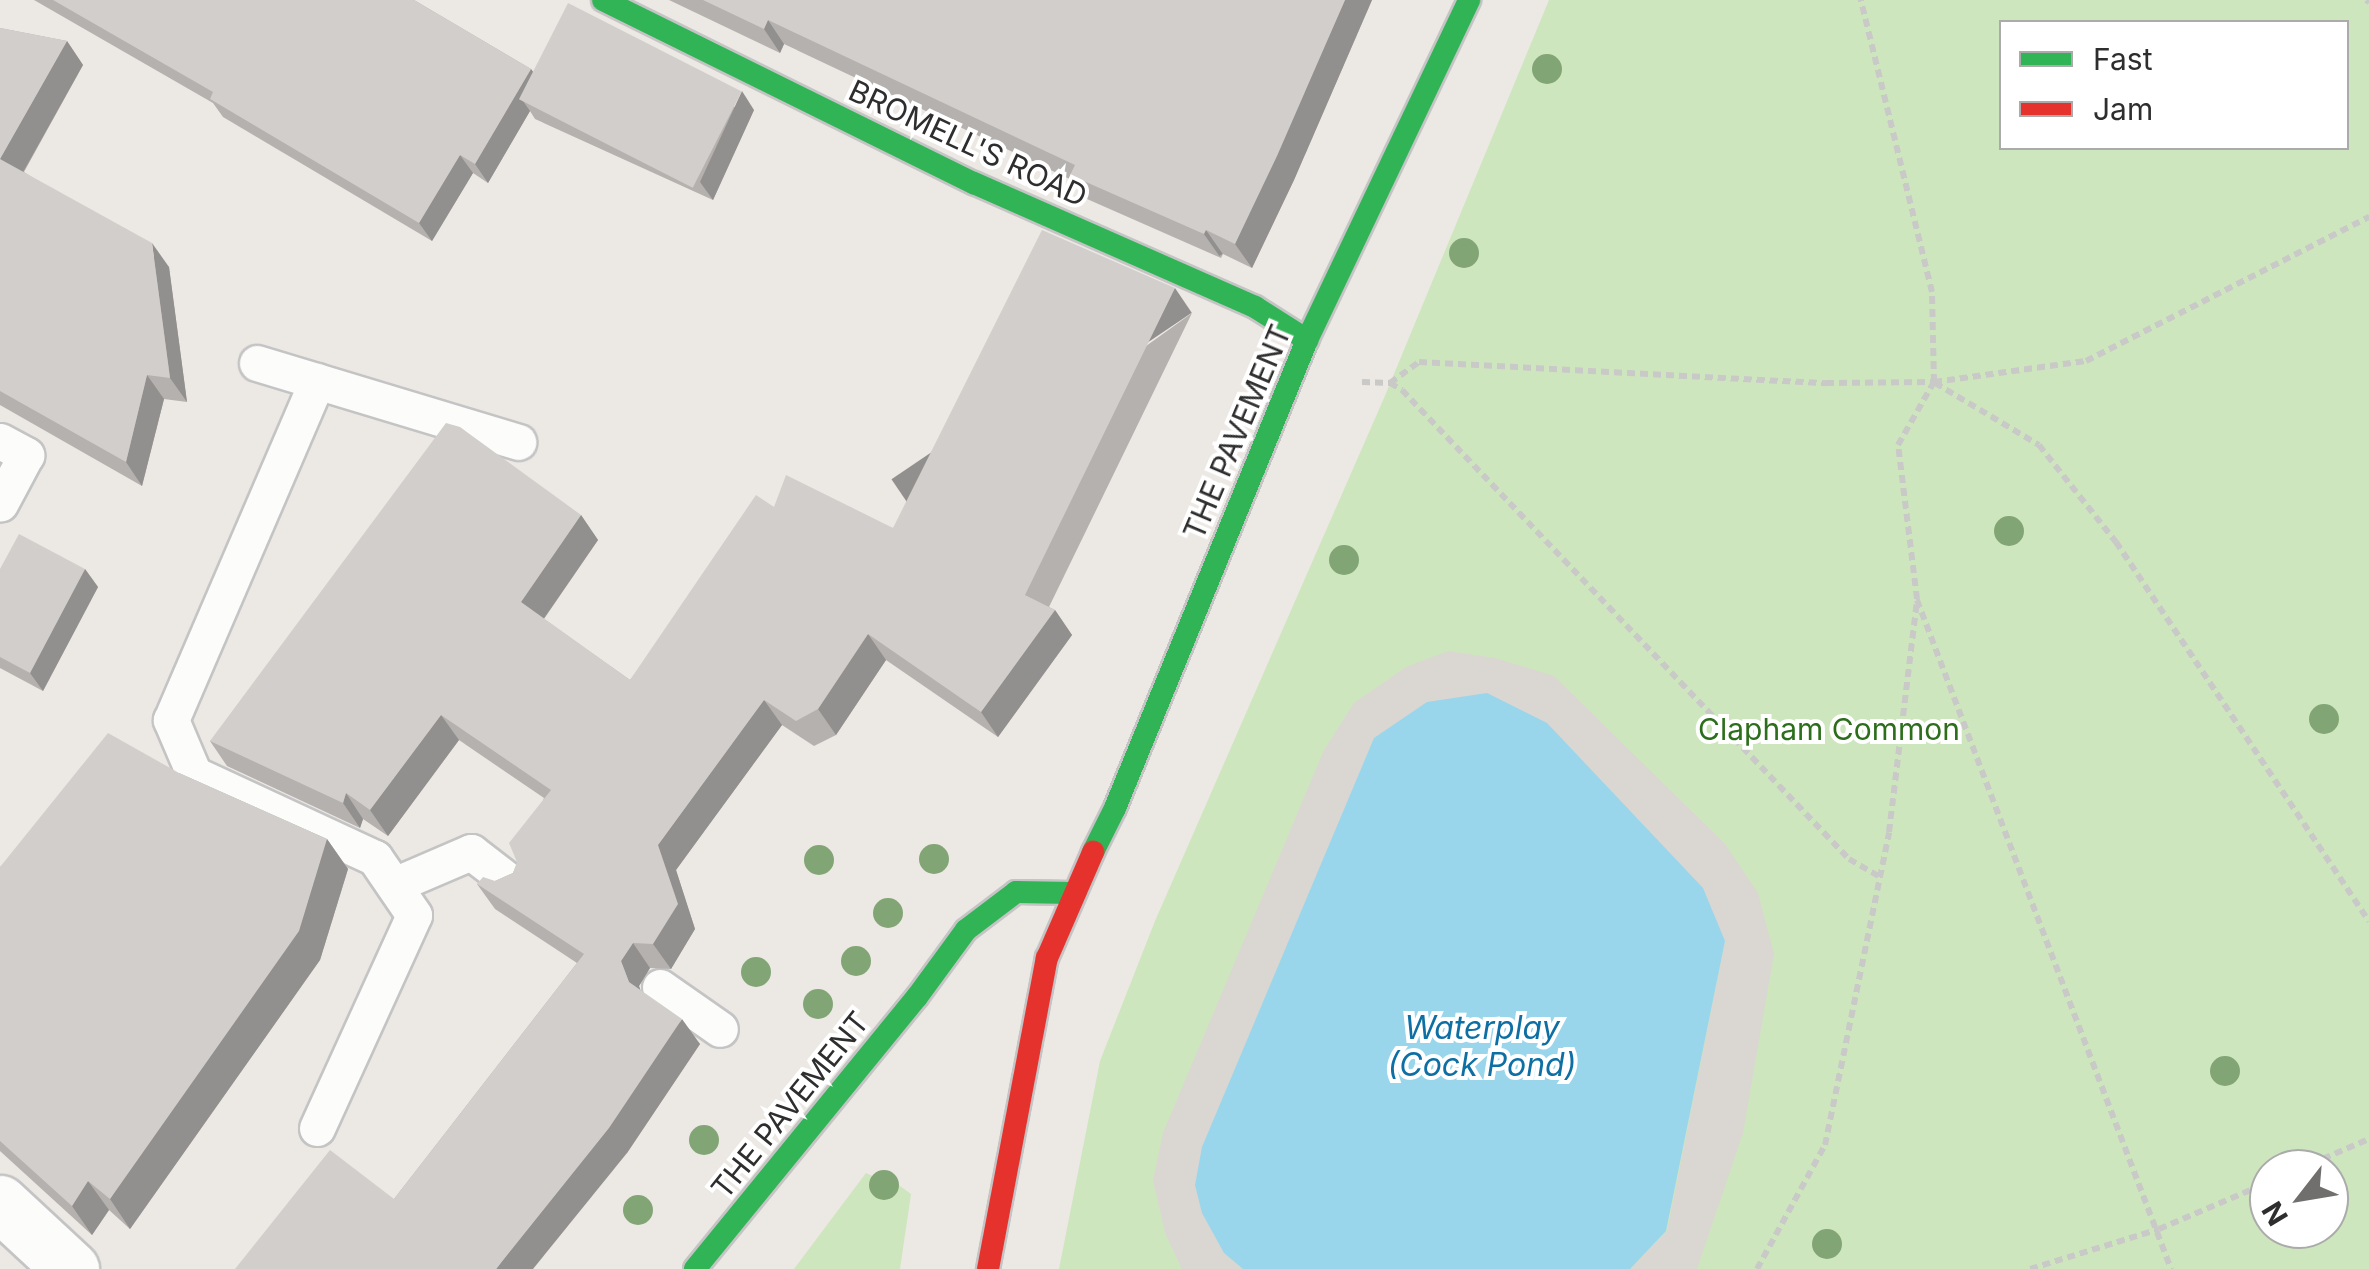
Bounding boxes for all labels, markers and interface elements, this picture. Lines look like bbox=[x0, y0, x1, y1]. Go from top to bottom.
legend bbox=[1999, 20, 2349, 150]
text: Fast bbox=[2093, 41, 2152, 77]
street label: BROMELL'S ROAD bbox=[843, 72, 1093, 214]
text: Jam bbox=[2093, 91, 2153, 127]
street label: THE PAVEMENT bbox=[1176, 319, 1298, 545]
park label: Clapham Common bbox=[1698, 711, 1960, 747]
street label: THE PAVEMENT bbox=[704, 1004, 876, 1206]
water label: Waterplay (Cock Pond) bbox=[1388, 1010, 1576, 1085]
north arrow bbox=[2249, 1149, 2349, 1249]
text: N bbox=[2255, 1196, 2295, 1231]

